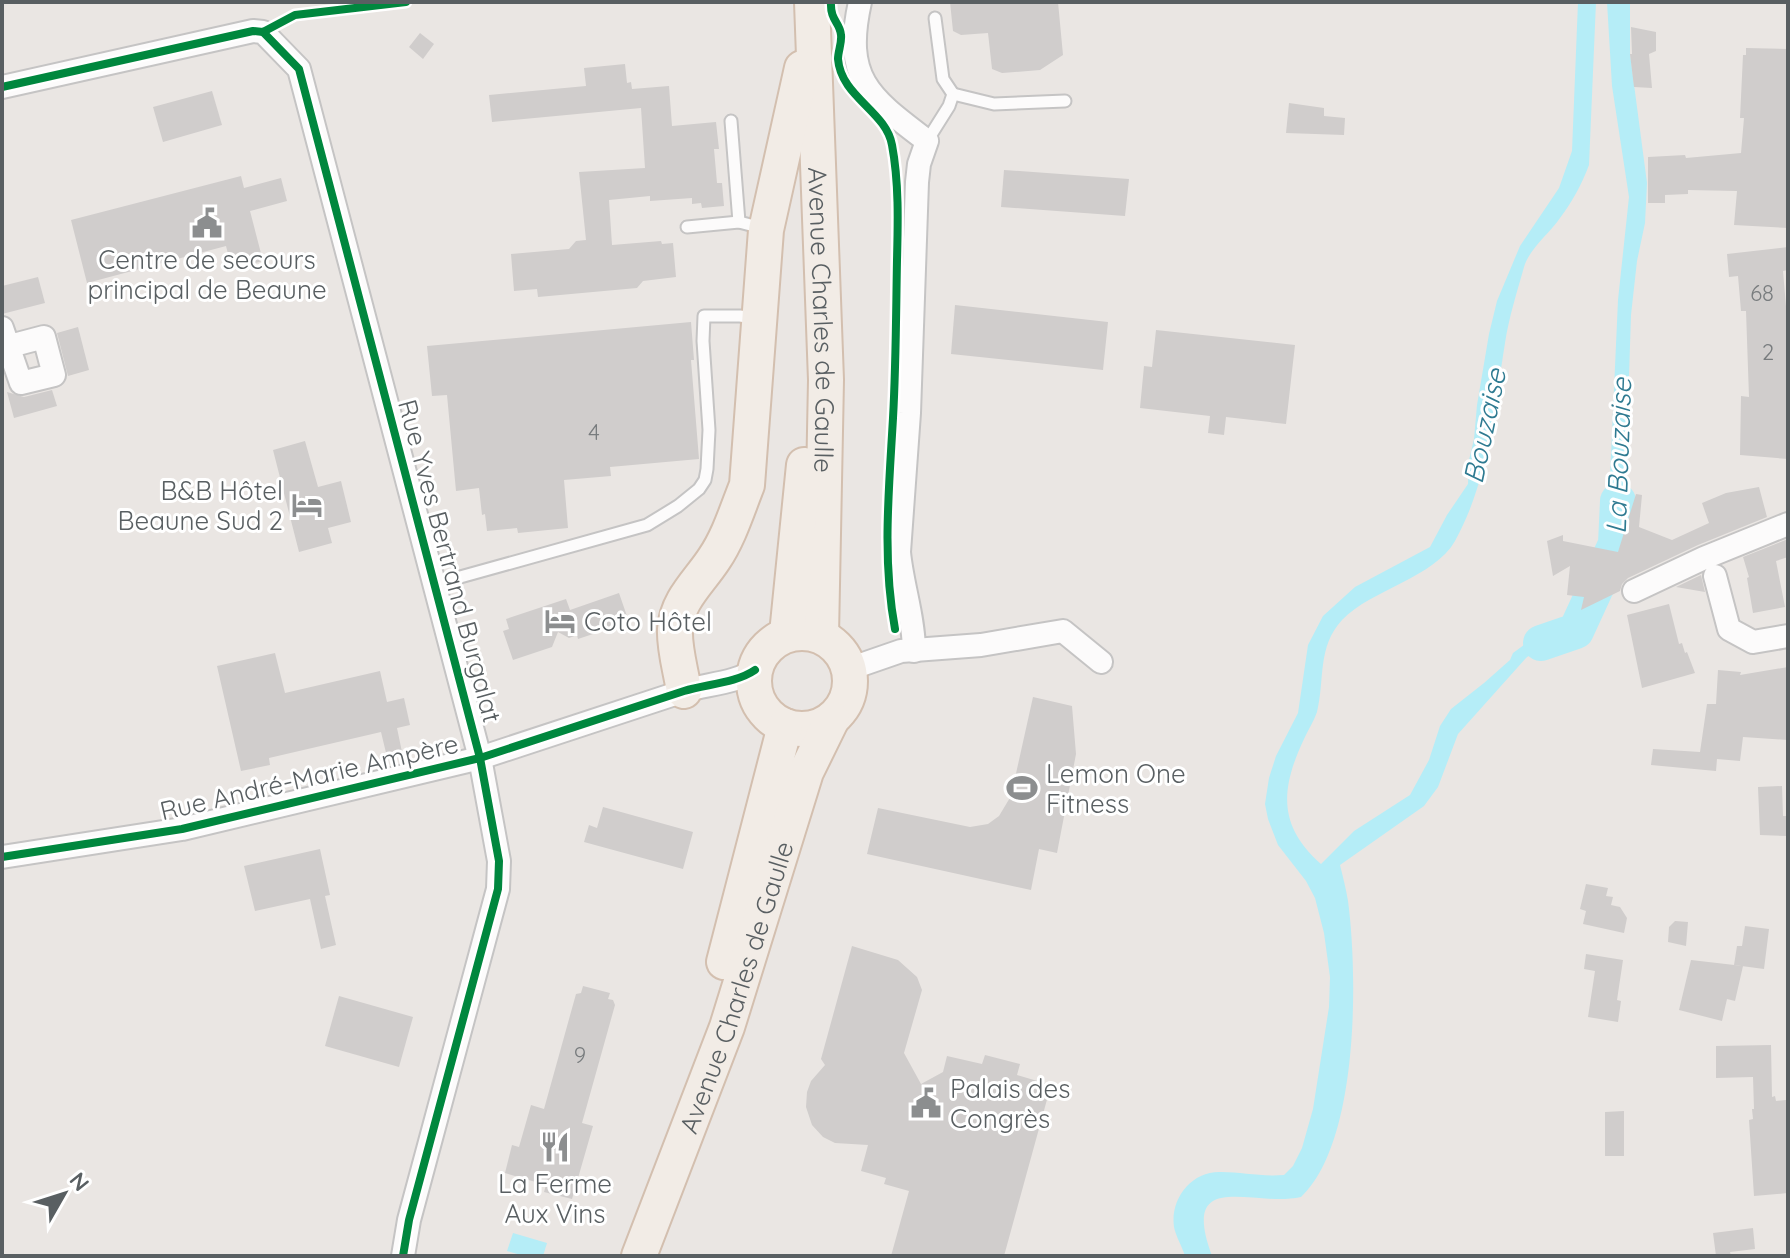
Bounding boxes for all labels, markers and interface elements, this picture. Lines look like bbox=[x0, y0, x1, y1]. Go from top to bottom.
street label: Avenue Charles de Gaulle bbox=[802, 166, 843, 473]
public building icon: Centre de secours principal de Beaune bbox=[190, 206, 224, 240]
place label: Centre de secours principal de Beaune bbox=[87, 243, 327, 306]
house number: 68 bbox=[1750, 279, 1774, 307]
house number: 2 bbox=[1762, 338, 1774, 366]
water label: Bouzaise bbox=[1455, 364, 1513, 487]
water label: La Bouzaise bbox=[1598, 376, 1638, 535]
street label: Rue Yves Bertrand Burgalat bbox=[391, 396, 509, 726]
house number: 4 bbox=[588, 418, 600, 446]
place label: B&B Hôtel Beaune Sud 2 bbox=[118, 474, 283, 537]
hotel icon: B&B Hôtel Beaune Sud 2 bbox=[290, 488, 324, 522]
hotel icon: Coto Hôtel bbox=[543, 604, 577, 638]
place label: Coto Hôtel bbox=[584, 605, 712, 638]
street label: Rue André-Marie Ampère bbox=[157, 727, 461, 827]
place label: Lemon One Fitness bbox=[1046, 757, 1186, 820]
sports icon: Lemon One Fitness bbox=[1005, 771, 1039, 805]
street label: Avenue Charles de Gaulle bbox=[671, 837, 800, 1138]
house number: 9 bbox=[574, 1041, 586, 1069]
place label: Palais des Congrès bbox=[950, 1072, 1070, 1135]
public building icon: Palais des Congrès bbox=[909, 1086, 943, 1120]
restaurant icon: La Ferme Aux Vins bbox=[538, 1130, 572, 1164]
north arrow bbox=[24, 1154, 104, 1234]
text: N bbox=[64, 1166, 96, 1197]
place label: La Ferme Aux Vins bbox=[498, 1167, 612, 1230]

